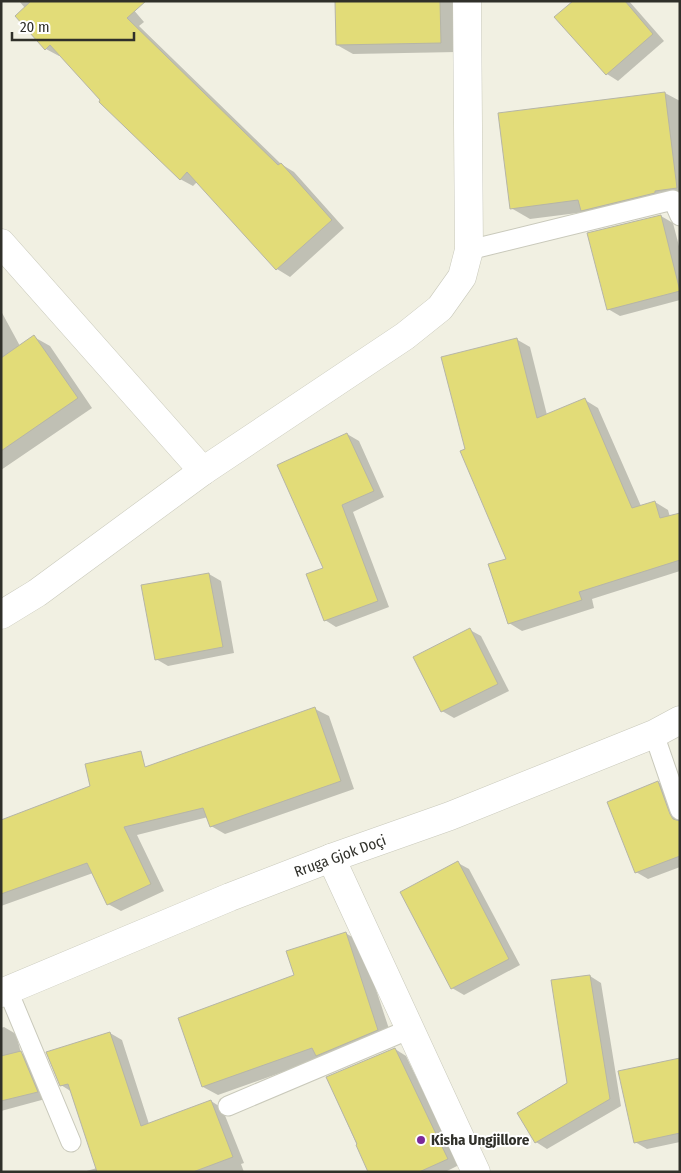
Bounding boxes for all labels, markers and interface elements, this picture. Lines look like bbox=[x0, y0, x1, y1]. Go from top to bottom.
scale bar bbox=[12, 10, 135, 42]
text: 20 m bbox=[20, 18, 50, 36]
street label: Rruga Gjok Doçi bbox=[292, 831, 388, 881]
place label: Kisha Ungjillore bbox=[431, 1131, 530, 1149]
marker: Kisha Ungjillore bbox=[415, 1134, 427, 1146]

